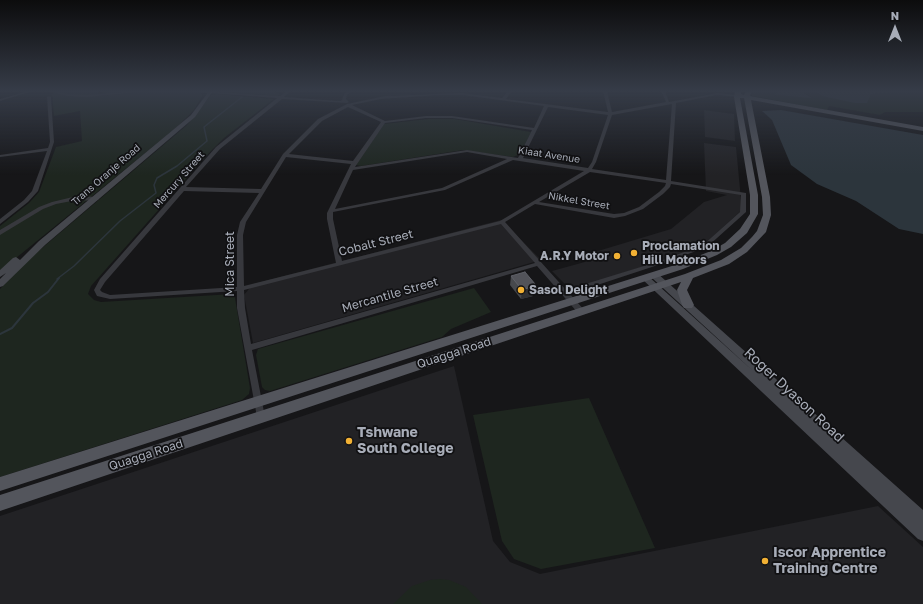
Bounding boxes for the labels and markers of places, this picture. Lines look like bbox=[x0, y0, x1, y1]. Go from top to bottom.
place label: Proclamation Hill Motors bbox=[642, 239, 720, 267]
marker: Proclamation Hill Motors bbox=[629, 248, 639, 258]
place label: A.R.Y Motor bbox=[540, 249, 609, 263]
marker: A.R.Y Motor bbox=[612, 251, 622, 261]
place label: Sasol Delight bbox=[529, 283, 607, 297]
marker: Sasol Delight bbox=[516, 285, 526, 295]
place label: Tshwane South College bbox=[357, 425, 453, 458]
marker: Tshwane South College bbox=[344, 436, 354, 446]
place label: Iscor Apprentice Training Centre bbox=[773, 545, 886, 578]
marker: Iscor Apprentice Training Centre bbox=[760, 556, 770, 566]

